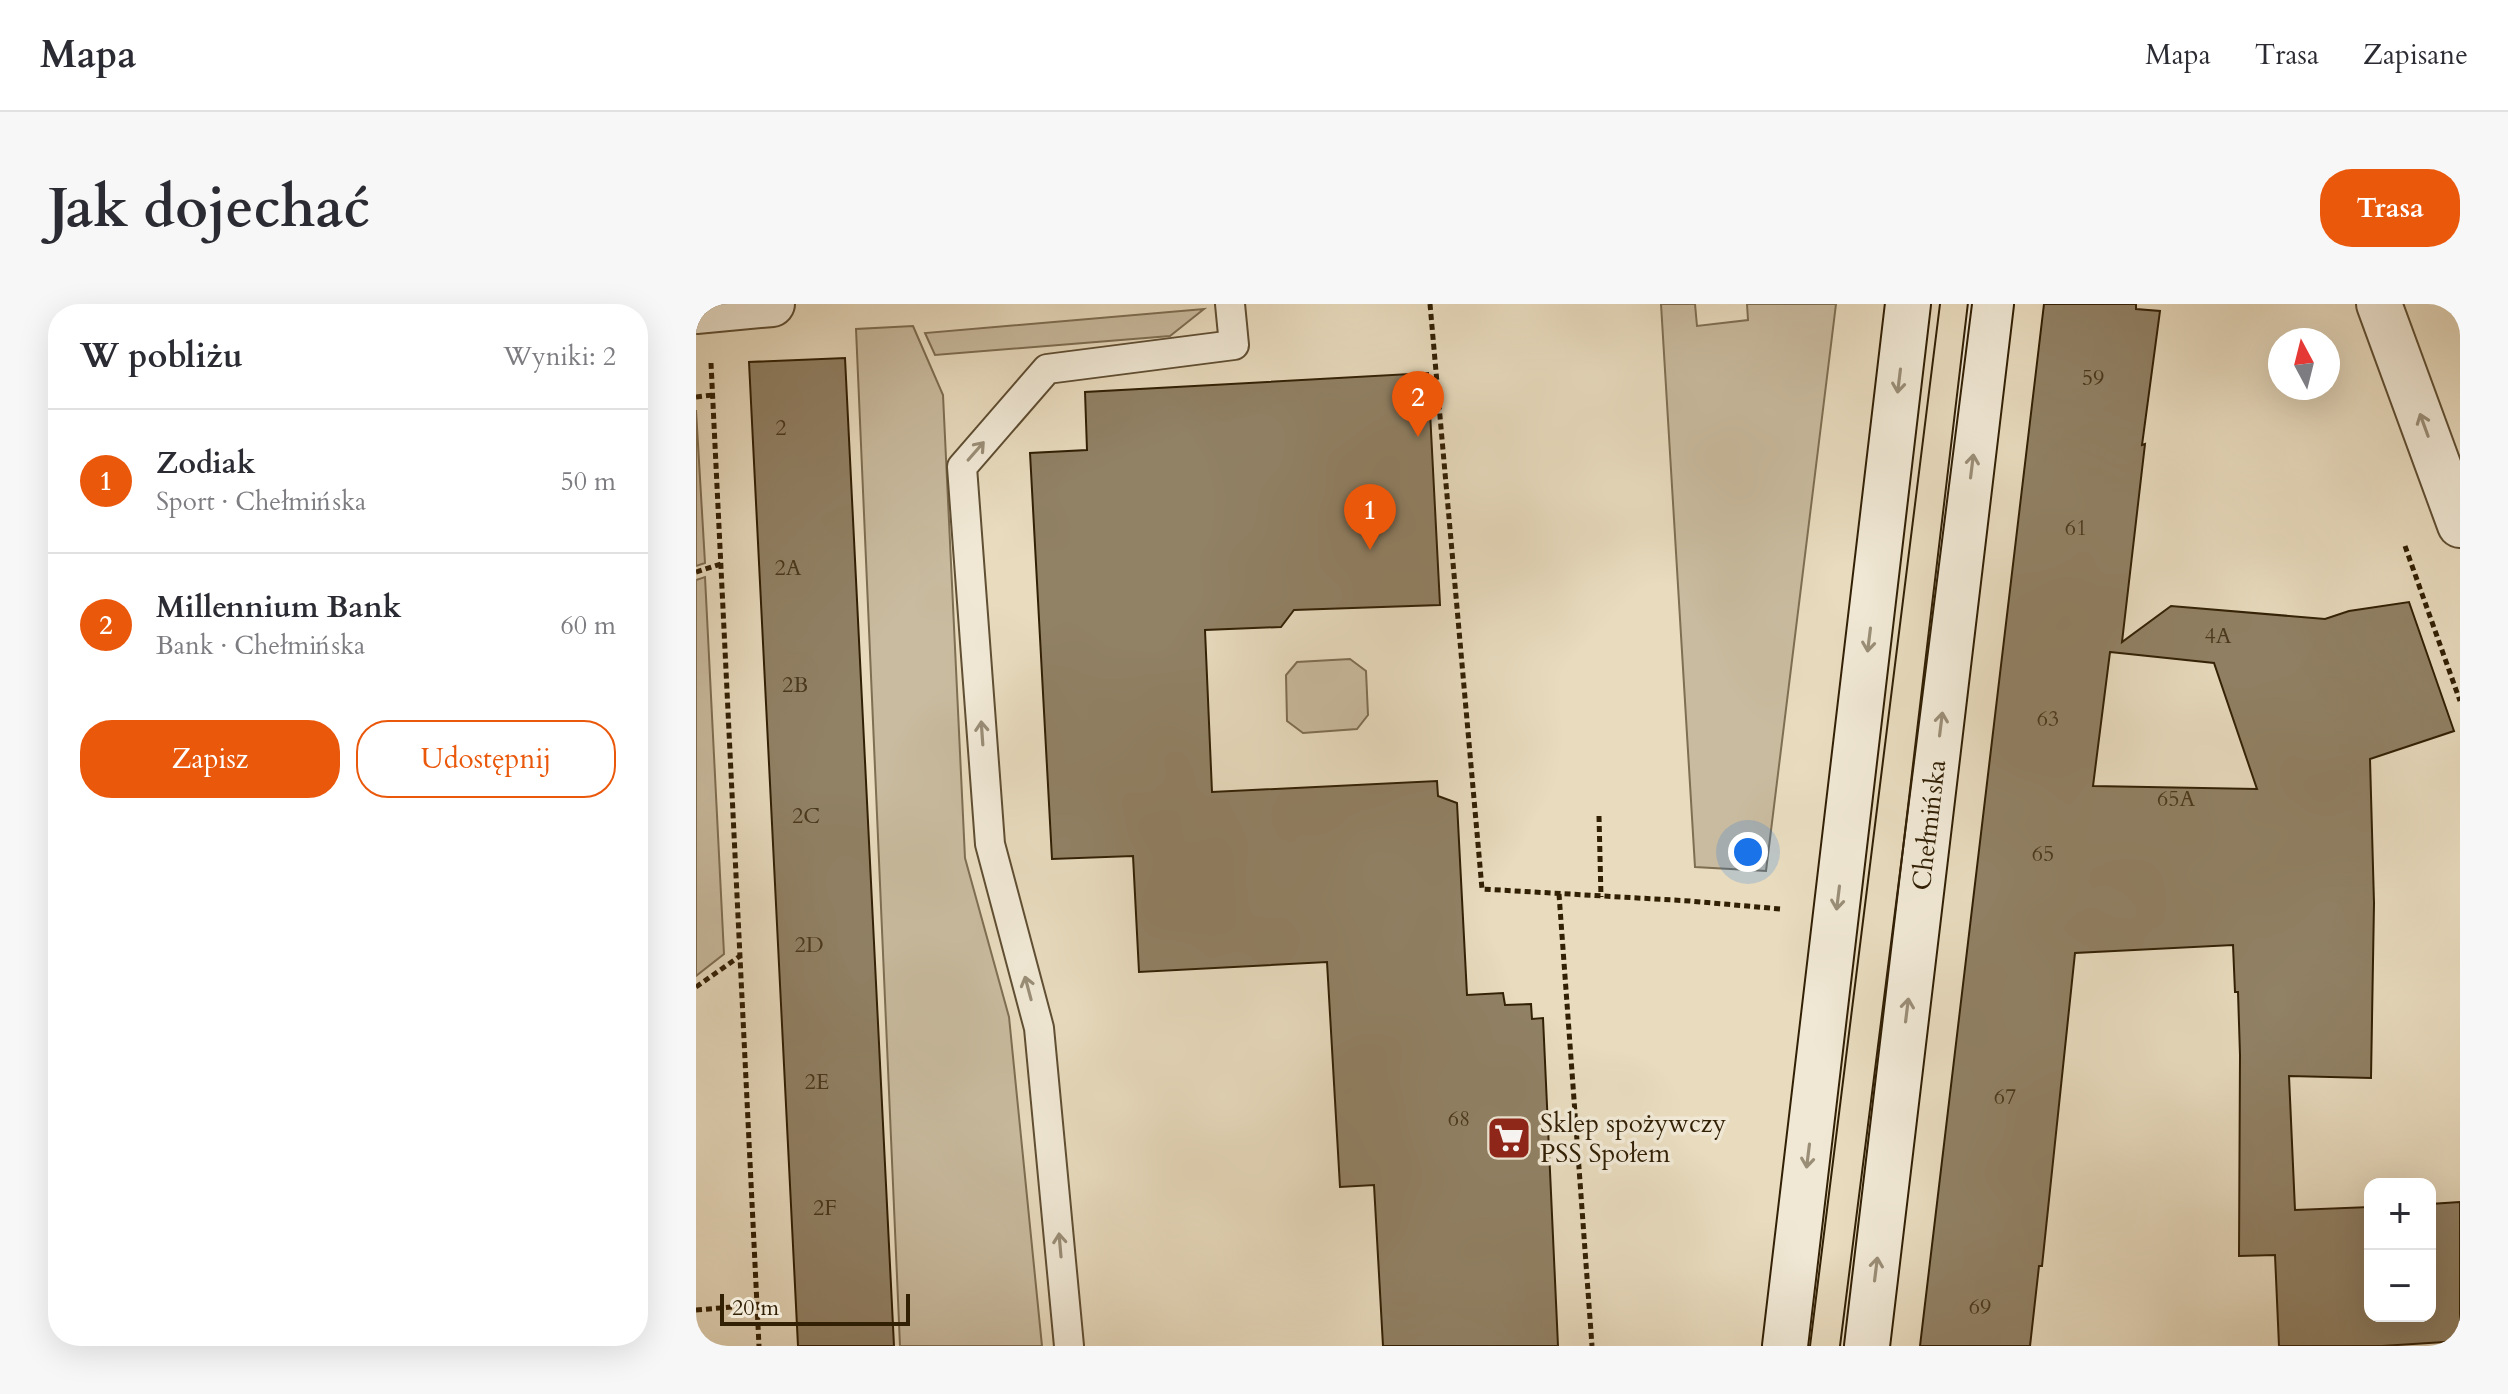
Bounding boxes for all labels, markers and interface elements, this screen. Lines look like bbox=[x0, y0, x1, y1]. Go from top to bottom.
text: Mapa bbox=[40, 29, 136, 81]
text: Mapa bbox=[2145, 36, 2211, 74]
text: Trasa bbox=[2255, 36, 2319, 74]
text: Zapisane bbox=[2363, 36, 2468, 74]
button: Trasa bbox=[2320, 169, 2460, 247]
text: Jak dojechać bbox=[48, 171, 370, 246]
north arrow bbox=[2268, 328, 2340, 400]
text: W pobliżu bbox=[80, 333, 243, 379]
text: Wyniki: 2 bbox=[503, 339, 616, 374]
house number: 59 bbox=[2082, 363, 2104, 393]
one-way arrow bbox=[1892, 368, 1907, 394]
pin: 2 bbox=[1392, 371, 1444, 437]
house number: 2 bbox=[775, 413, 787, 443]
one-way arrow bbox=[2415, 413, 2430, 438]
one-way arrow bbox=[967, 441, 985, 461]
text: Zodiak bbox=[156, 443, 255, 484]
one-way arrow bbox=[1965, 454, 1980, 479]
text: 1 bbox=[99, 464, 113, 499]
text: 50 m bbox=[560, 464, 616, 499]
text: Sport · Chełmińska bbox=[156, 484, 366, 519]
pin: 1 bbox=[1344, 484, 1396, 550]
house number: 61 bbox=[2065, 513, 2087, 543]
house number: 2A bbox=[775, 553, 802, 583]
text: Millennium Bank bbox=[156, 587, 401, 628]
text: 2 bbox=[99, 608, 113, 643]
text: 60 m bbox=[560, 608, 616, 643]
house number: 4A bbox=[2205, 621, 2232, 651]
one-way arrow bbox=[1861, 626, 1876, 653]
text: Bank · Chełmińska bbox=[156, 628, 365, 663]
house number: 2B bbox=[782, 670, 808, 700]
house number: 63 bbox=[2037, 704, 2059, 734]
one-way arrow bbox=[1934, 712, 1949, 738]
button: Zapisz bbox=[80, 720, 340, 798]
button: Udostępnij bbox=[356, 720, 616, 798]
one-way arrow bbox=[974, 720, 989, 747]
street label: Chełmińska bbox=[1904, 758, 1954, 892]
house number: 65A bbox=[2157, 784, 2195, 814]
house number: 2C bbox=[792, 801, 820, 831]
your location bbox=[1728, 832, 1768, 872]
house number: 65 bbox=[2032, 839, 2054, 869]
one-way arrow bbox=[1831, 884, 1846, 911]
house number: 2D bbox=[794, 930, 824, 960]
one-way arrow bbox=[1020, 975, 1035, 1001]
one-way arrow bbox=[1900, 998, 1915, 1023]
house number: 2E bbox=[805, 1067, 829, 1097]
house number: 67 bbox=[1994, 1082, 2016, 1112]
house number: 68 bbox=[1448, 1104, 1470, 1134]
place label: Sklep spożywczy PSS Społem bbox=[1540, 1106, 1726, 1171]
supermarket icon: Sklep spożywczy PSS Społem bbox=[1485, 1114, 1533, 1162]
one-way arrow bbox=[1800, 1142, 1815, 1169]
map controls bbox=[2364, 1178, 2436, 1322]
button: + bbox=[2364, 1178, 2436, 1250]
house number: 2F bbox=[813, 1193, 837, 1223]
one-way arrow bbox=[1052, 1232, 1067, 1259]
button: − bbox=[2364, 1250, 2436, 1322]
one-way arrow bbox=[1869, 1256, 1884, 1282]
scale bar bbox=[720, 1290, 910, 1326]
house number: 69 bbox=[1969, 1292, 1991, 1322]
text: 20 m bbox=[732, 1293, 779, 1323]

